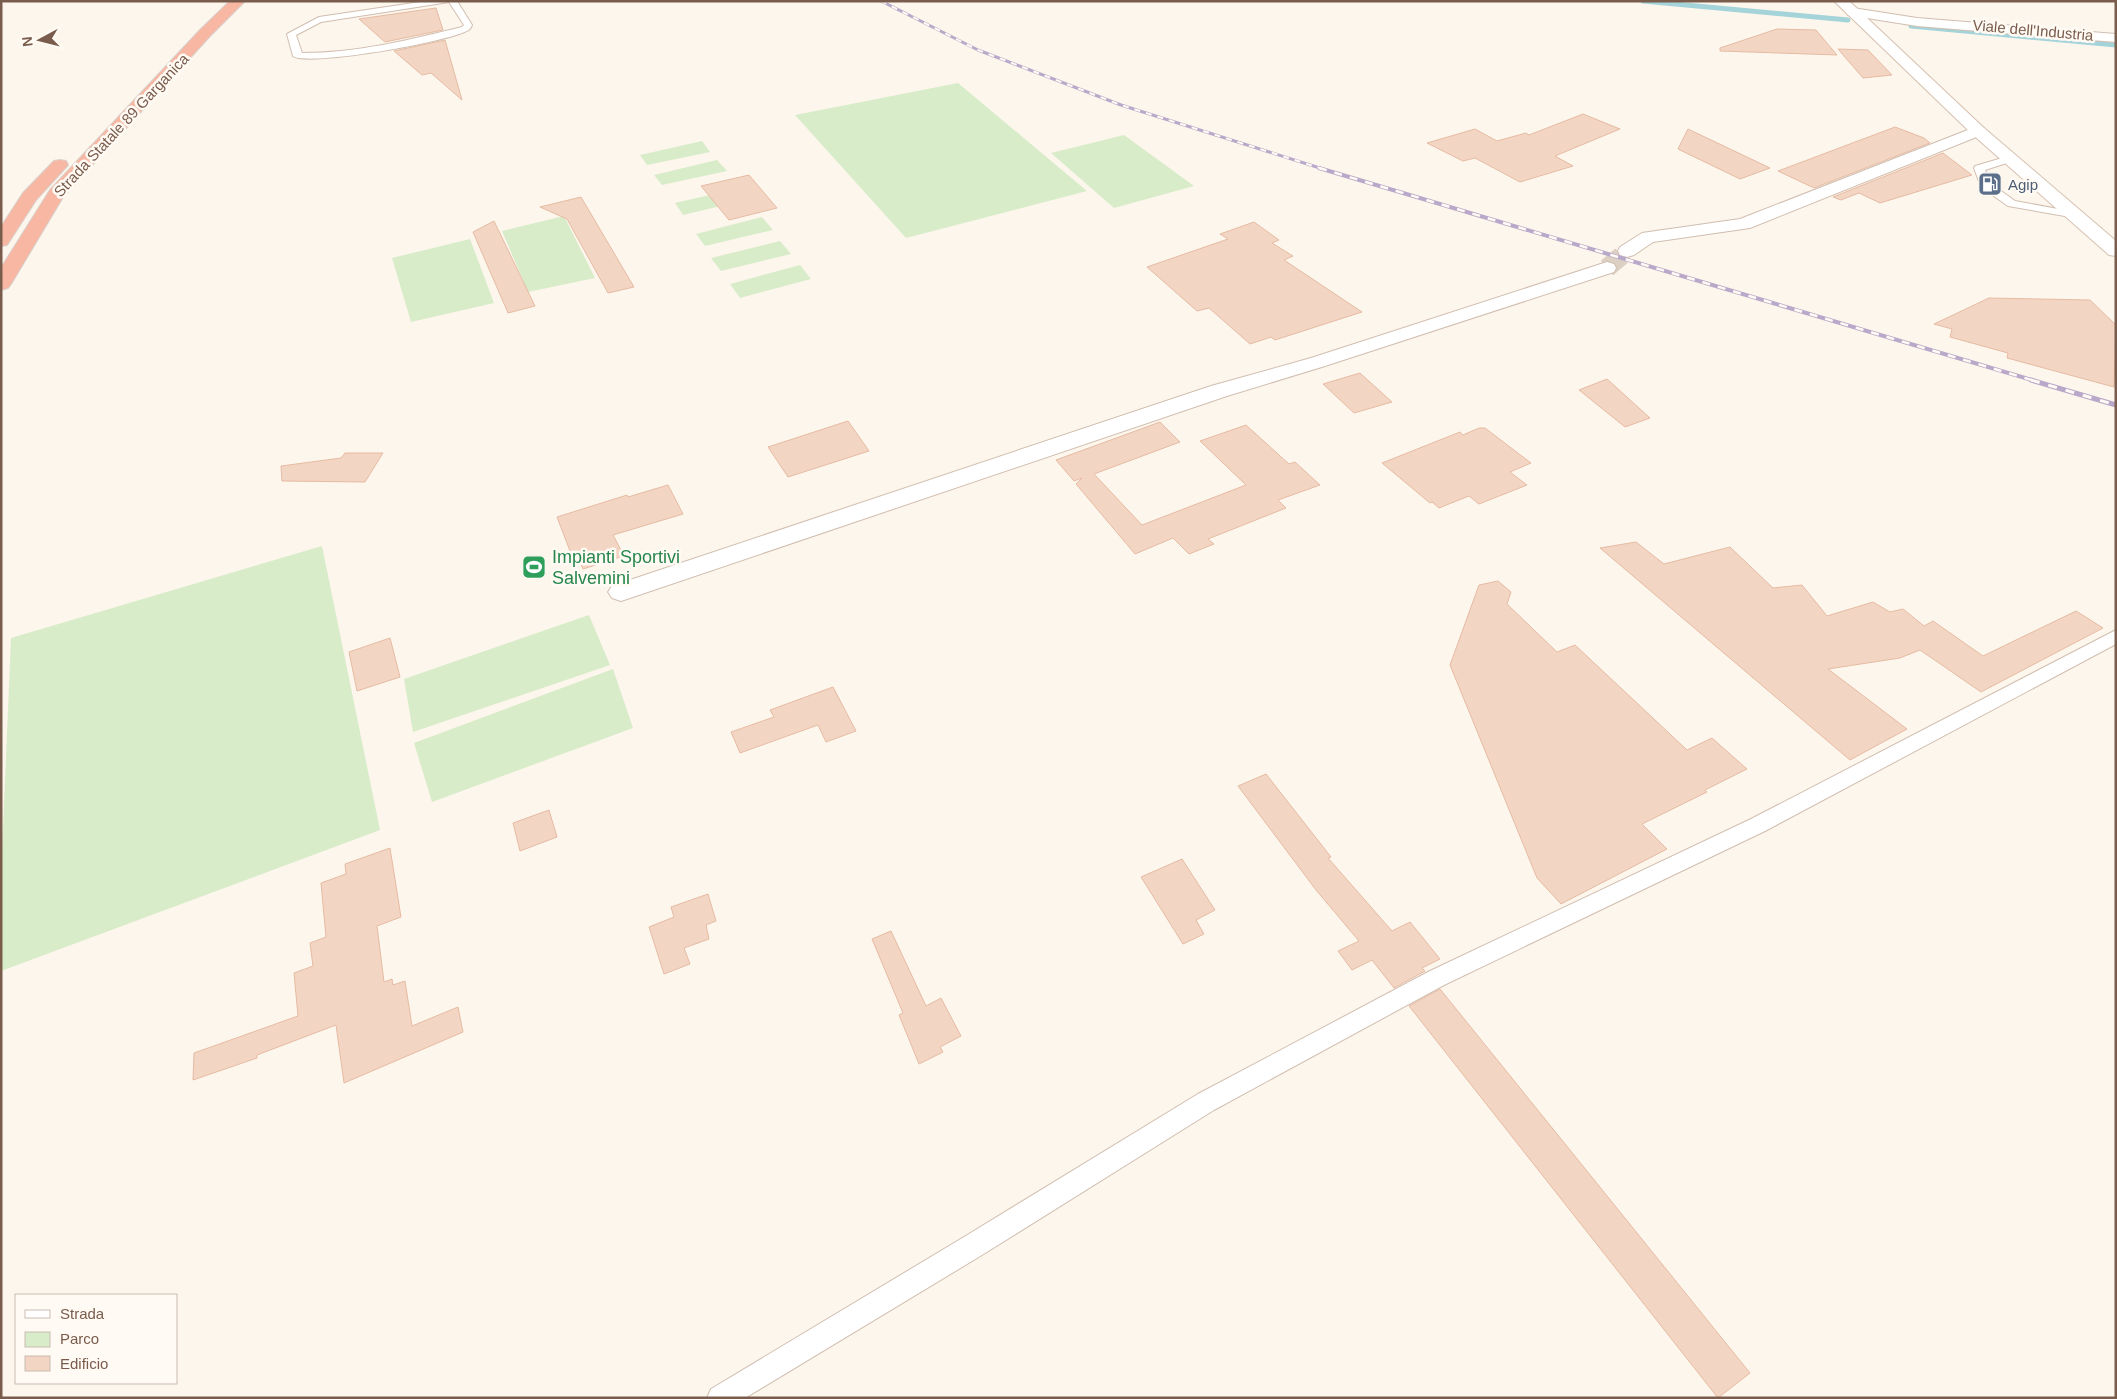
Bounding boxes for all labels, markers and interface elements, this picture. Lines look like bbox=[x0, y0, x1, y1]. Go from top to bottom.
north arrow bbox=[15, 15, 65, 65]
street label: Viale dell'Industria bbox=[1972, 16, 2095, 44]
text: N bbox=[19, 36, 36, 48]
street label: Strada Statale 89 Garganica bbox=[50, 50, 192, 200]
fuel station icon: Agip bbox=[1977, 171, 2003, 197]
place label: Agip bbox=[2008, 176, 2038, 193]
place label: Impianti Sportivi Salvemini bbox=[552, 547, 680, 588]
sports icon: Impianti Sportivi Salvemini bbox=[521, 554, 547, 580]
legend bbox=[15, 1294, 178, 1384]
text: Strada bbox=[60, 1305, 105, 1322]
text: Parco bbox=[60, 1330, 99, 1347]
text: Edificio bbox=[60, 1355, 108, 1372]

